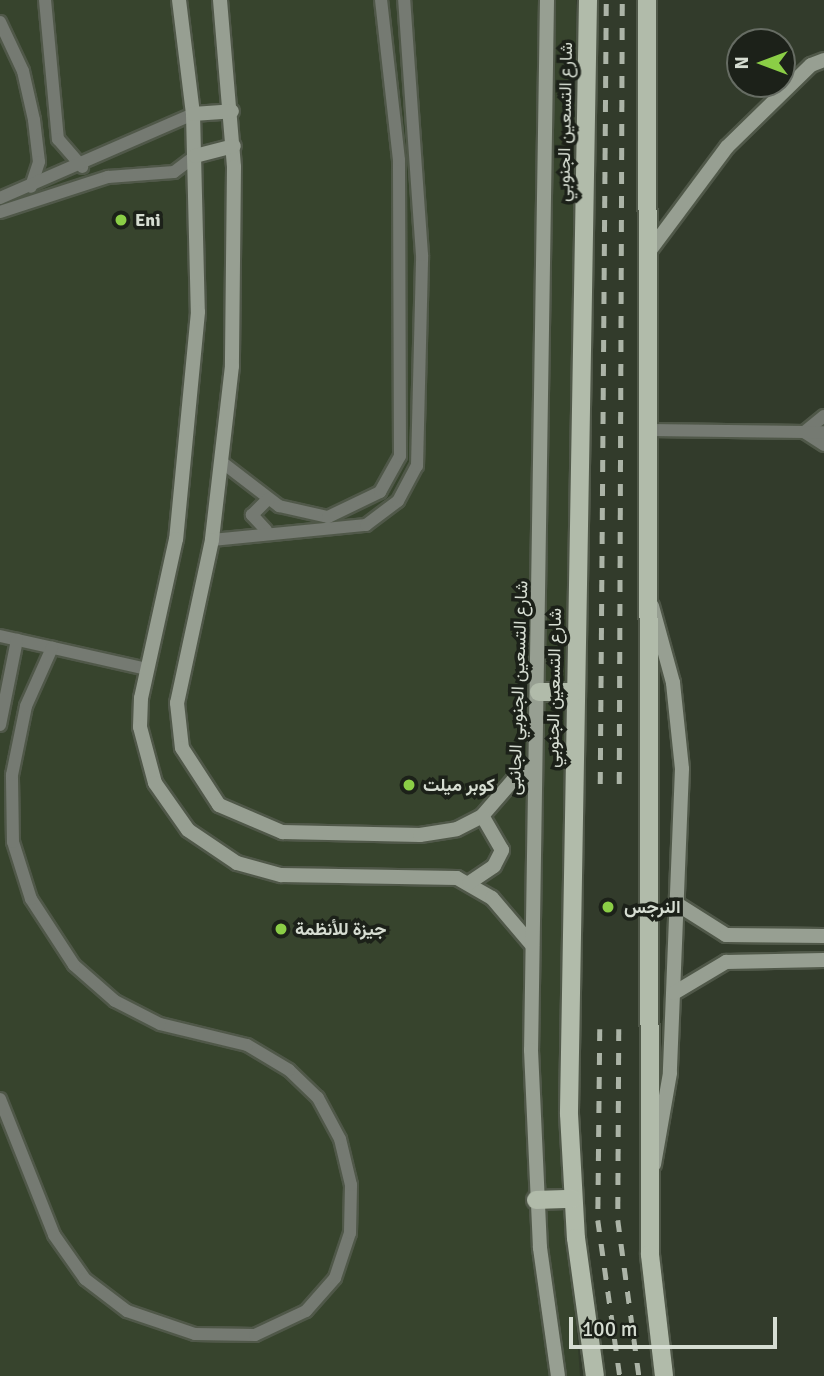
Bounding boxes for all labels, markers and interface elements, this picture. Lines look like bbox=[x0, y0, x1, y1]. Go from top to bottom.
north arrow bbox=[726, 28, 796, 98]
street label: شارع التسعين الجنوبي bbox=[553, 42, 577, 202]
text: N bbox=[730, 56, 754, 70]
place label: Eni bbox=[135, 209, 161, 231]
marker: Eni bbox=[113, 212, 129, 228]
street label: شارع التسعين الجنوبي الجانبى bbox=[503, 580, 533, 796]
street label: شارع التسعين الجنوبي bbox=[542, 608, 566, 768]
place label: كوبر ميلت bbox=[423, 774, 495, 796]
marker: كوبر ميلت bbox=[401, 777, 417, 793]
place label: النرجس bbox=[624, 896, 681, 918]
marker: النرجس bbox=[598, 897, 618, 917]
place label: جيزة للأنظمة bbox=[295, 918, 387, 940]
marker: جيزة للأنظمة bbox=[273, 921, 289, 937]
scale bar bbox=[572, 1302, 780, 1346]
text: 100 m bbox=[582, 1316, 637, 1342]

